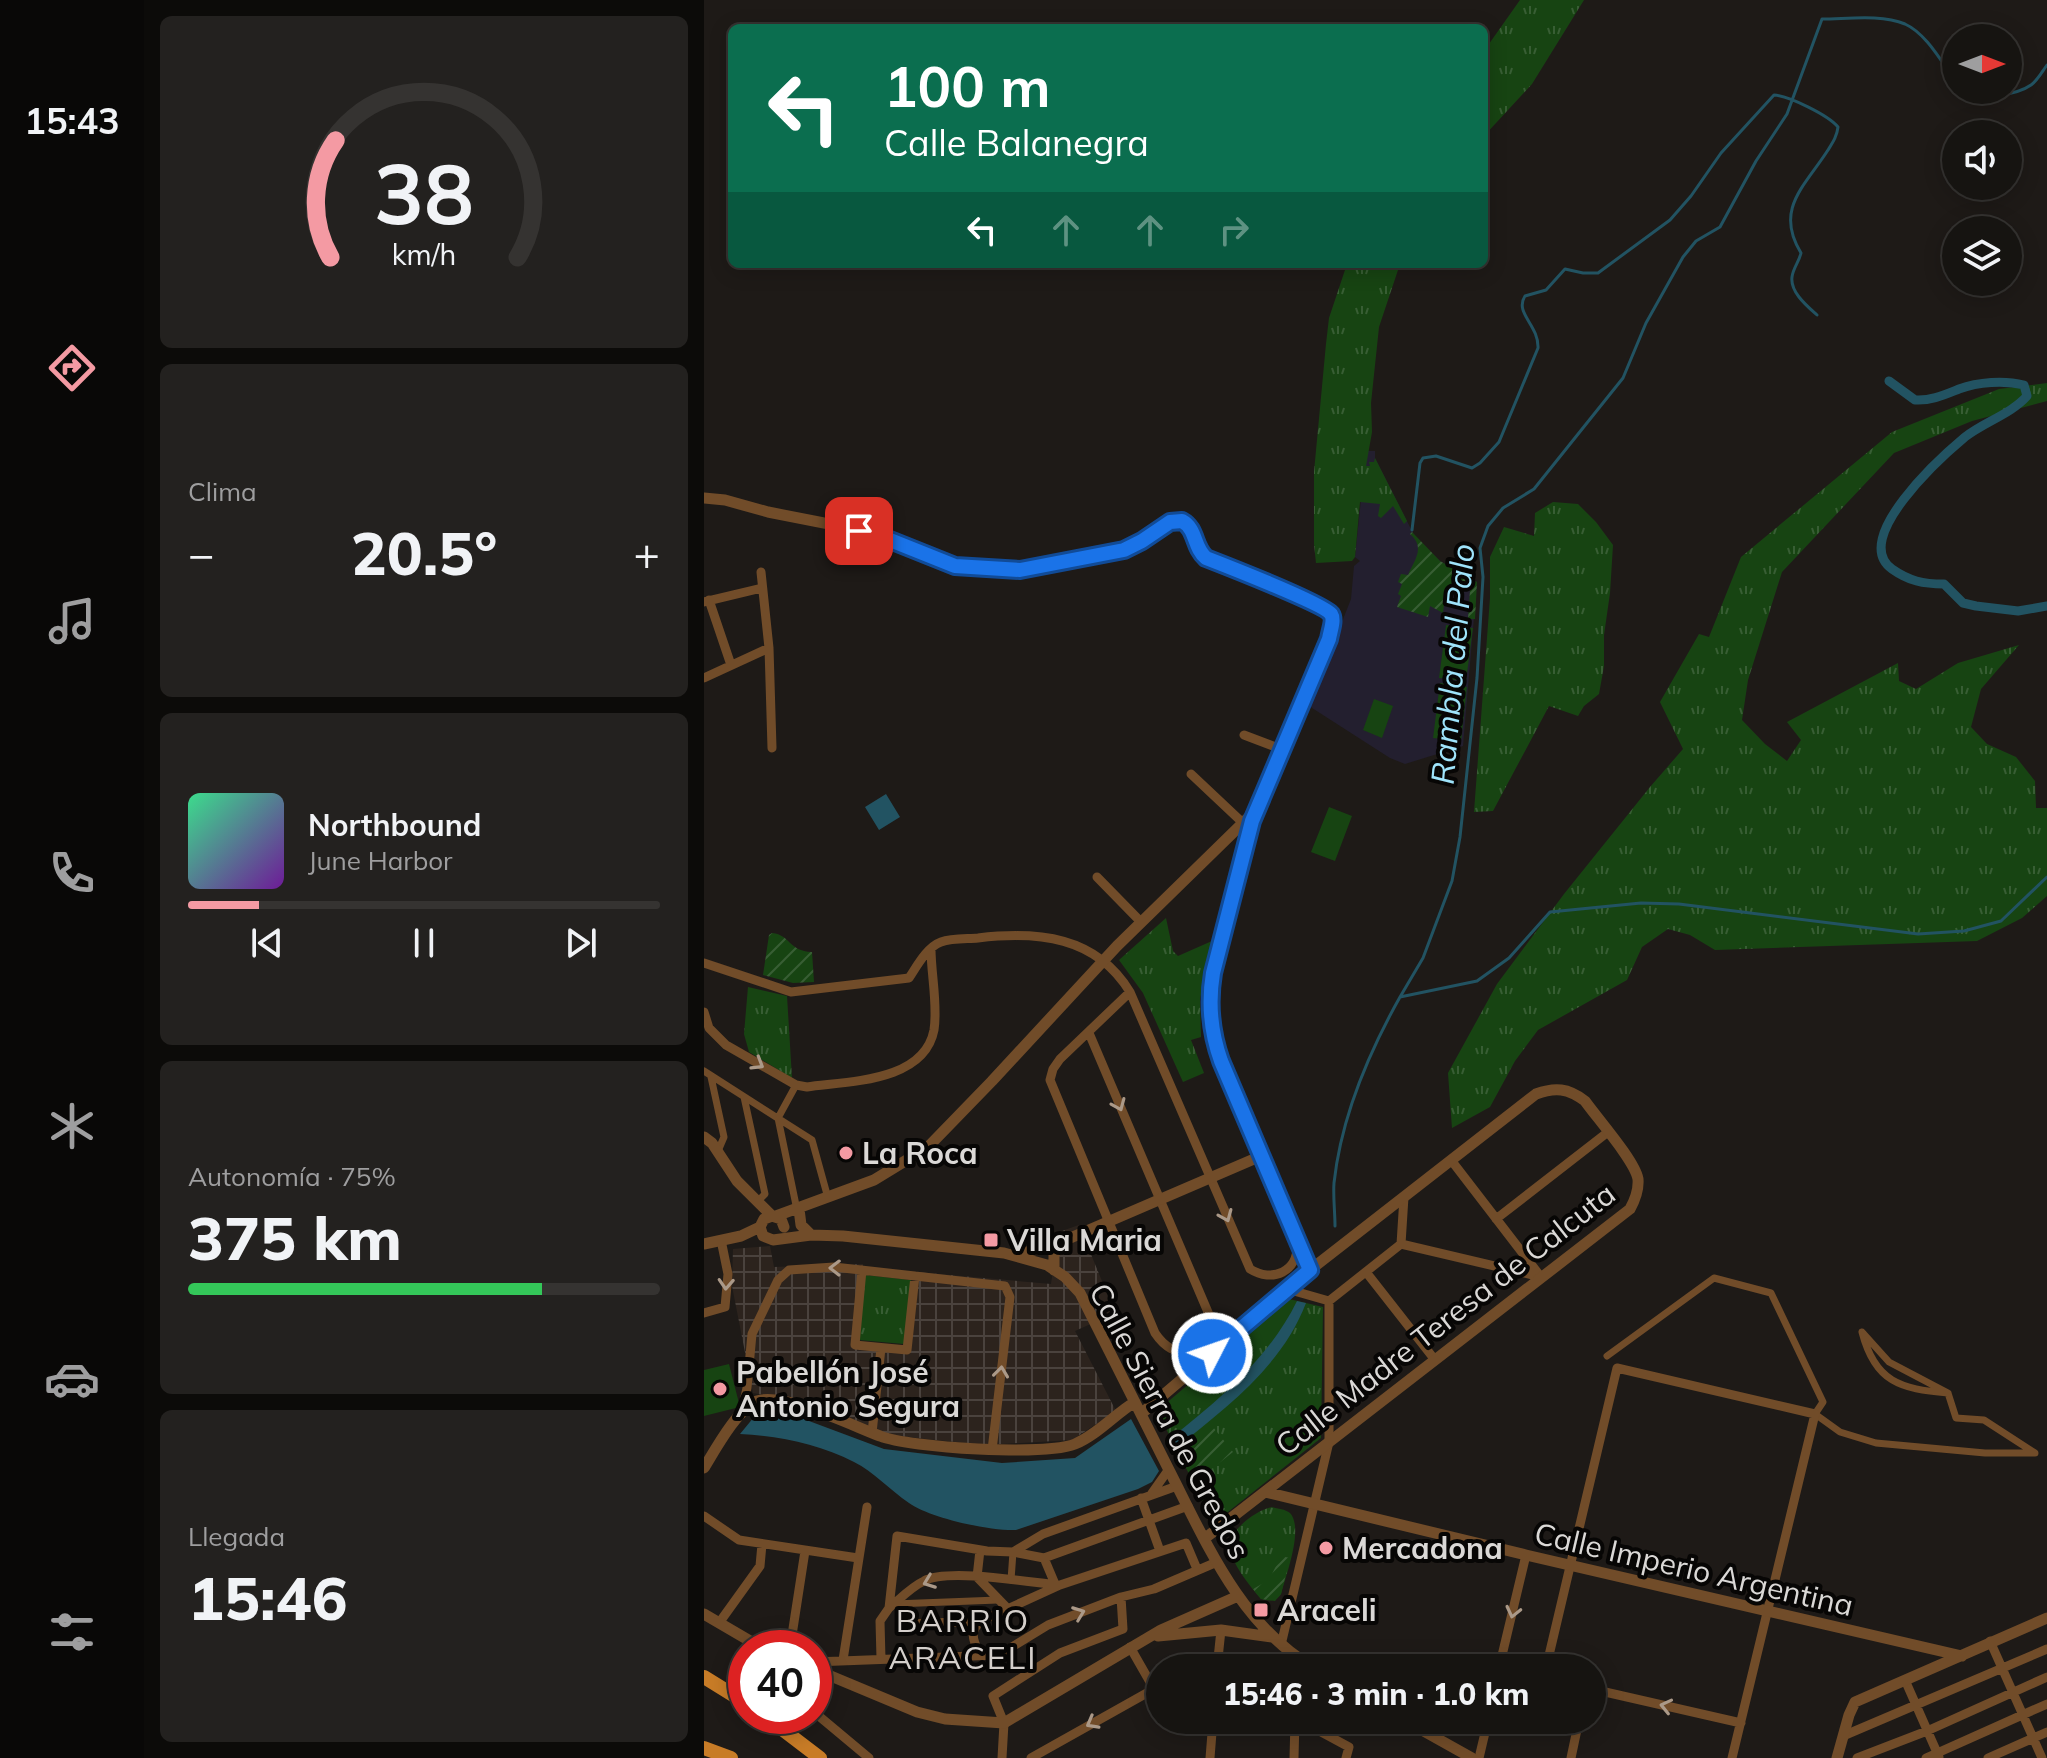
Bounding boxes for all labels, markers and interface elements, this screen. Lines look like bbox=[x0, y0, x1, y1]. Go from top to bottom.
north arrow bbox=[1942, 24, 2022, 104]
map controls bbox=[1942, 24, 2022, 296]
text: 100 m bbox=[884, 51, 1051, 121]
icon: left bbox=[752, 56, 856, 160]
text: 15:43 bbox=[24, 98, 120, 143]
text: Calle Balanegra bbox=[884, 120, 1149, 165]
button: sound bbox=[1942, 120, 2022, 200]
text: 38 bbox=[374, 140, 474, 245]
icon: left bbox=[960, 208, 1004, 252]
icon: ahead bbox=[1044, 208, 1088, 252]
icon: ahead bbox=[1128, 208, 1172, 252]
icon: right bbox=[1212, 208, 1256, 252]
button: layers bbox=[1942, 216, 2022, 296]
text: km/h bbox=[392, 236, 456, 272]
icon: directions bbox=[44, 340, 100, 396]
text: Clima bbox=[188, 475, 257, 508]
pin bbox=[825, 497, 893, 565]
icon: arrive bbox=[837, 509, 881, 553]
text: 20.5° bbox=[351, 515, 497, 590]
text: − bbox=[188, 526, 214, 581]
text: + bbox=[634, 526, 660, 581]
water label: Rambla del Palo bbox=[1422, 542, 1482, 786]
icon: music bbox=[44, 593, 100, 649]
text: Northbound bbox=[308, 806, 481, 844]
text: June Harbor bbox=[308, 844, 453, 877]
icon: phone bbox=[44, 845, 100, 901]
icon: previous bbox=[245, 921, 289, 965]
icon: pause bbox=[402, 921, 446, 965]
icon: next bbox=[559, 921, 603, 965]
one-way arrow bbox=[749, 1054, 764, 1070]
one-way arrow bbox=[1110, 1097, 1126, 1111]
icon: climate bbox=[44, 1098, 100, 1154]
place label: La Roca bbox=[862, 1134, 978, 1172]
marker: La Roca bbox=[837, 1144, 855, 1162]
text: Autonomía · 75% bbox=[188, 1160, 396, 1193]
street label: Calle Madre Teresa de Calcuta bbox=[1267, 1174, 1623, 1464]
text: 375 km bbox=[188, 1200, 402, 1275]
one-way arrow bbox=[1217, 1207, 1233, 1222]
place label: Villa Maria bbox=[1006, 1221, 1162, 1259]
marker: Villa Maria bbox=[982, 1231, 1000, 1249]
one-way arrow bbox=[828, 1260, 840, 1277]
street label: Calle Sierra de Gredos bbox=[1081, 1276, 1259, 1566]
one-way arrow bbox=[718, 1278, 735, 1291]
position arrow bbox=[1170, 1311, 1254, 1395]
icon: car bbox=[44, 1351, 100, 1407]
place label: Pabellón José Antonio Segura bbox=[736, 1353, 960, 1425]
one-way arrow bbox=[993, 1366, 1010, 1379]
marker: Pabellón José Antonio Segura bbox=[711, 1380, 729, 1398]
street label: Calle Imperio Argentina bbox=[1531, 1514, 1857, 1624]
text: Llegada bbox=[188, 1520, 285, 1553]
place label: Mercadona bbox=[1342, 1529, 1503, 1567]
marker: Mercadona bbox=[1317, 1539, 1335, 1557]
text: 15:46 bbox=[188, 1560, 348, 1635]
one-way arrow bbox=[923, 1572, 937, 1588]
place label: Araceli bbox=[1277, 1591, 1377, 1629]
district label: BARRIO ARACELI bbox=[889, 1600, 1037, 1677]
marker: Araceli bbox=[1252, 1601, 1270, 1619]
icon: filters bbox=[44, 1604, 100, 1660]
one-way arrow bbox=[1505, 1604, 1522, 1618]
one-way arrow bbox=[1071, 1606, 1085, 1623]
speed limit sign: 40 bbox=[728, 1630, 832, 1734]
text: 15:46 · 3 min · 1.0 km bbox=[1223, 1675, 1529, 1713]
one-way arrow bbox=[1660, 1698, 1674, 1715]
one-way arrow bbox=[1086, 1713, 1101, 1729]

